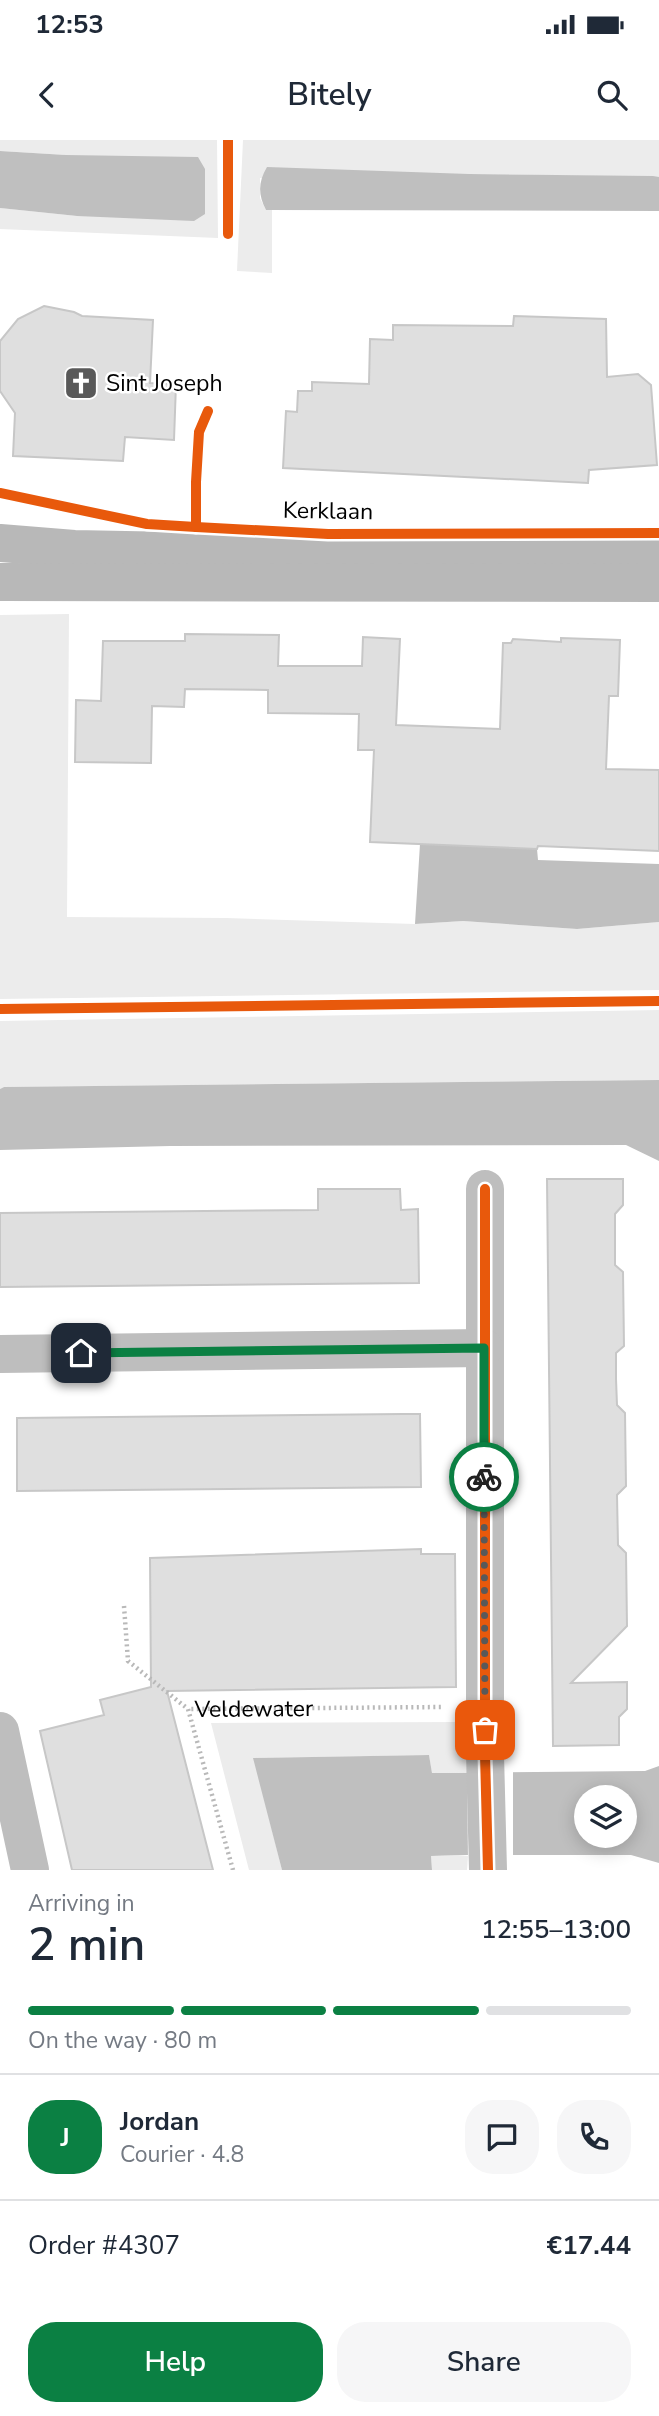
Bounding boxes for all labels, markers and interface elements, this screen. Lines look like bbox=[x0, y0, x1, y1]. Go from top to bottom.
text: 12:53 bbox=[35, 7, 104, 42]
text: Bitely bbox=[287, 73, 372, 116]
icon: back bbox=[28, 76, 66, 114]
icon: search bbox=[593, 76, 631, 114]
church icon: Sint Joseph bbox=[62, 364, 100, 402]
place label: Sint Joseph bbox=[106, 368, 223, 399]
street label: Kerklaan bbox=[283, 495, 373, 527]
pin bbox=[51, 1323, 111, 1383]
icon: home bbox=[62, 1334, 100, 1372]
courier bbox=[449, 1442, 519, 1512]
icon: bike bbox=[465, 1458, 503, 1496]
street label: Veldewater bbox=[193, 1693, 314, 1724]
pin bbox=[455, 1700, 515, 1760]
icon: bag bbox=[466, 1711, 504, 1749]
map controls bbox=[574, 1785, 637, 1848]
button: layers bbox=[574, 1785, 637, 1848]
text: Arriving in bbox=[28, 1888, 135, 1919]
text: 12:55–13:00 bbox=[481, 1912, 631, 1947]
text: 2 min bbox=[28, 1913, 145, 1976]
text: On the way · 80 m bbox=[28, 2025, 217, 2056]
button: chat bbox=[465, 2100, 539, 2174]
button: phone bbox=[557, 2100, 631, 2174]
text: Jordan bbox=[120, 2104, 199, 2139]
text: J bbox=[60, 2120, 70, 2155]
text: Courier · 4.8 bbox=[120, 2139, 244, 2170]
text: Order #4307 bbox=[28, 2228, 180, 2263]
text: €17.44 bbox=[547, 2228, 631, 2263]
button: Help bbox=[28, 2322, 323, 2402]
button: Share bbox=[337, 2322, 631, 2402]

